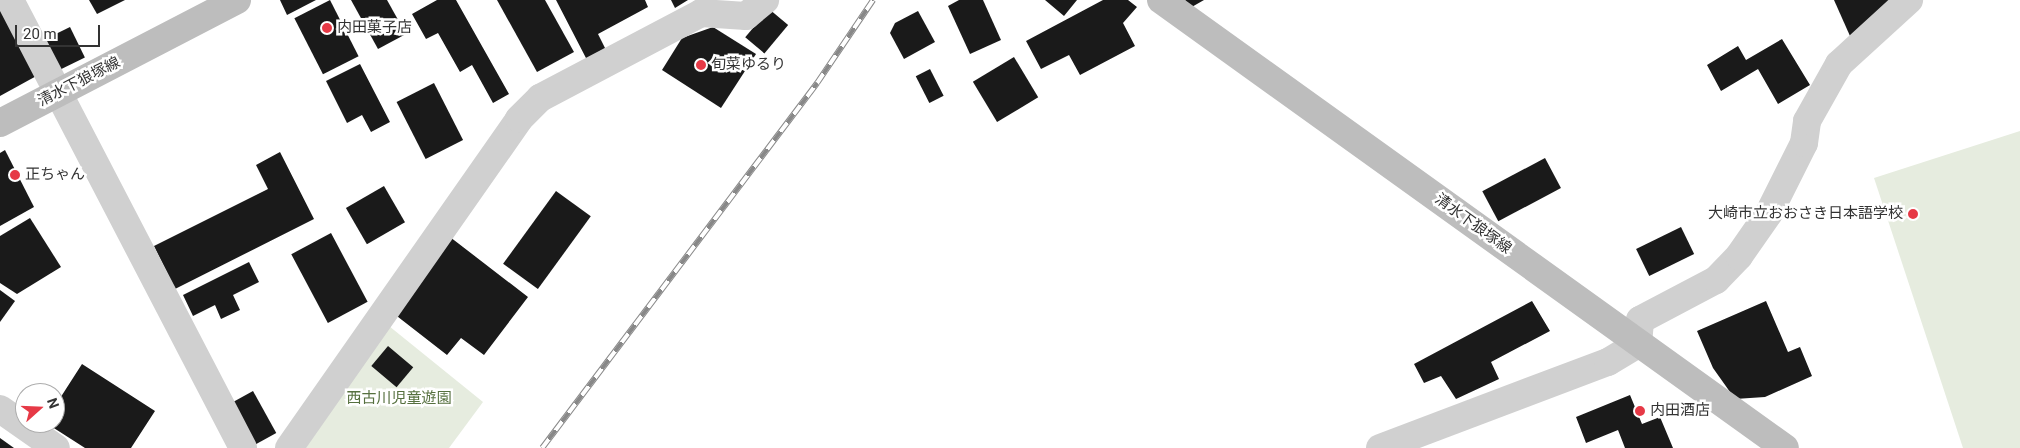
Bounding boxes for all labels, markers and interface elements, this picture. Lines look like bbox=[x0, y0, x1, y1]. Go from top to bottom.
scale bar bbox=[18, 15, 102, 47]
place label: 内田菓子店 bbox=[337, 19, 412, 37]
marker: 内田菓子店 bbox=[321, 22, 333, 34]
text: 20 m bbox=[23, 25, 57, 43]
street label: 清水下狼塚線 bbox=[35, 54, 123, 110]
place label: 旬菜ゆるり bbox=[711, 56, 786, 74]
marker: 旬菜ゆるり bbox=[695, 59, 707, 71]
place label: 正ちゃん bbox=[25, 166, 85, 184]
marker: 正ちゃん bbox=[9, 169, 21, 181]
street label: 清水下狼塚線 bbox=[1431, 190, 1515, 258]
place label: 大崎市立おおさき日本語学校 bbox=[1708, 205, 1903, 223]
marker: 大崎市立おおさき日本語学校 bbox=[1907, 208, 1919, 220]
north arrow bbox=[15, 383, 65, 433]
park label: 西古川児童遊園 bbox=[347, 390, 451, 408]
text: N bbox=[44, 396, 62, 411]
place label: 内田酒店 bbox=[1650, 402, 1710, 420]
marker: 内田酒店 bbox=[1634, 405, 1646, 417]

